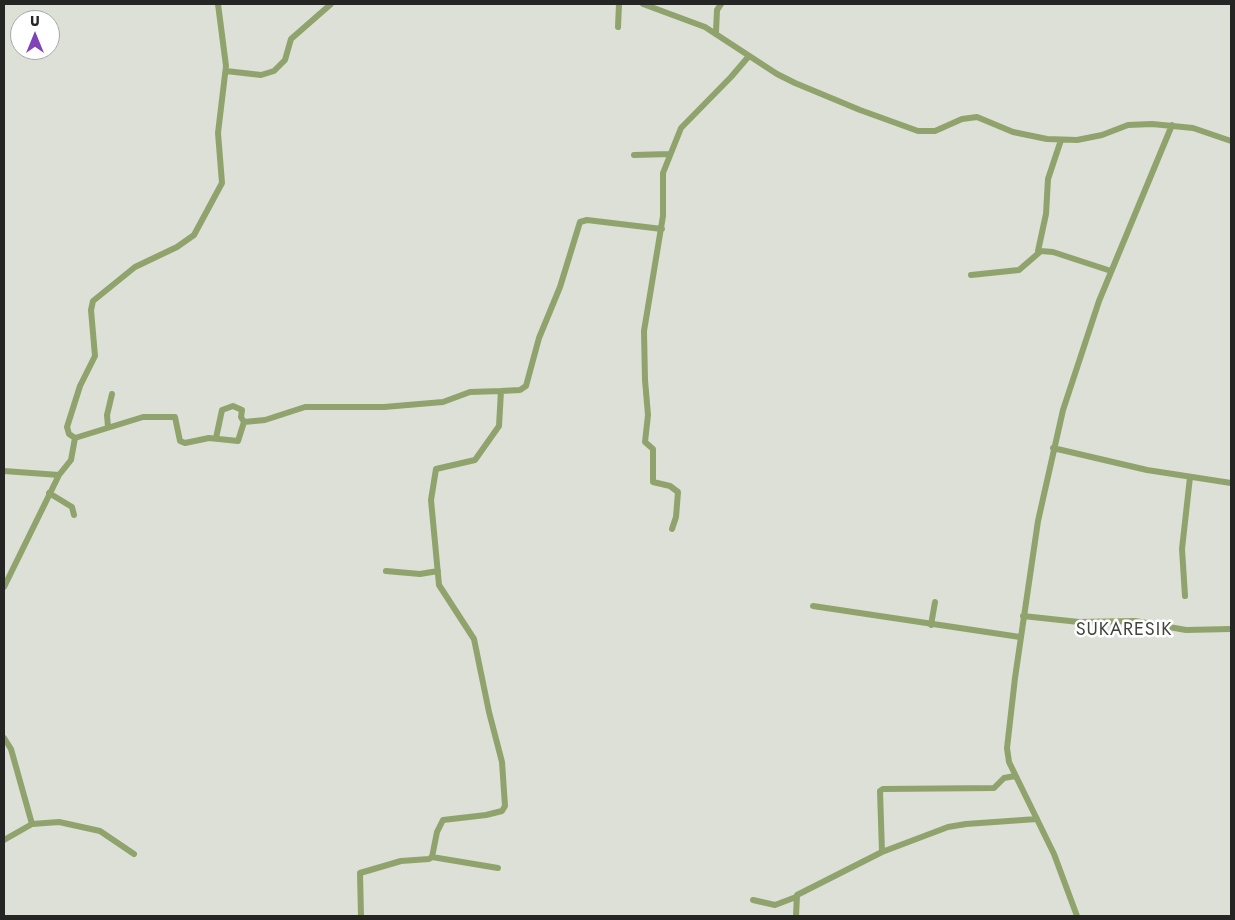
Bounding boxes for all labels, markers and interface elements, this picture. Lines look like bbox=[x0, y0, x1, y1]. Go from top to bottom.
north arrow bbox=[10, 10, 60, 60]
text: U bbox=[30, 11, 40, 31]
district label: SUKARESIK bbox=[1075, 620, 1173, 642]

